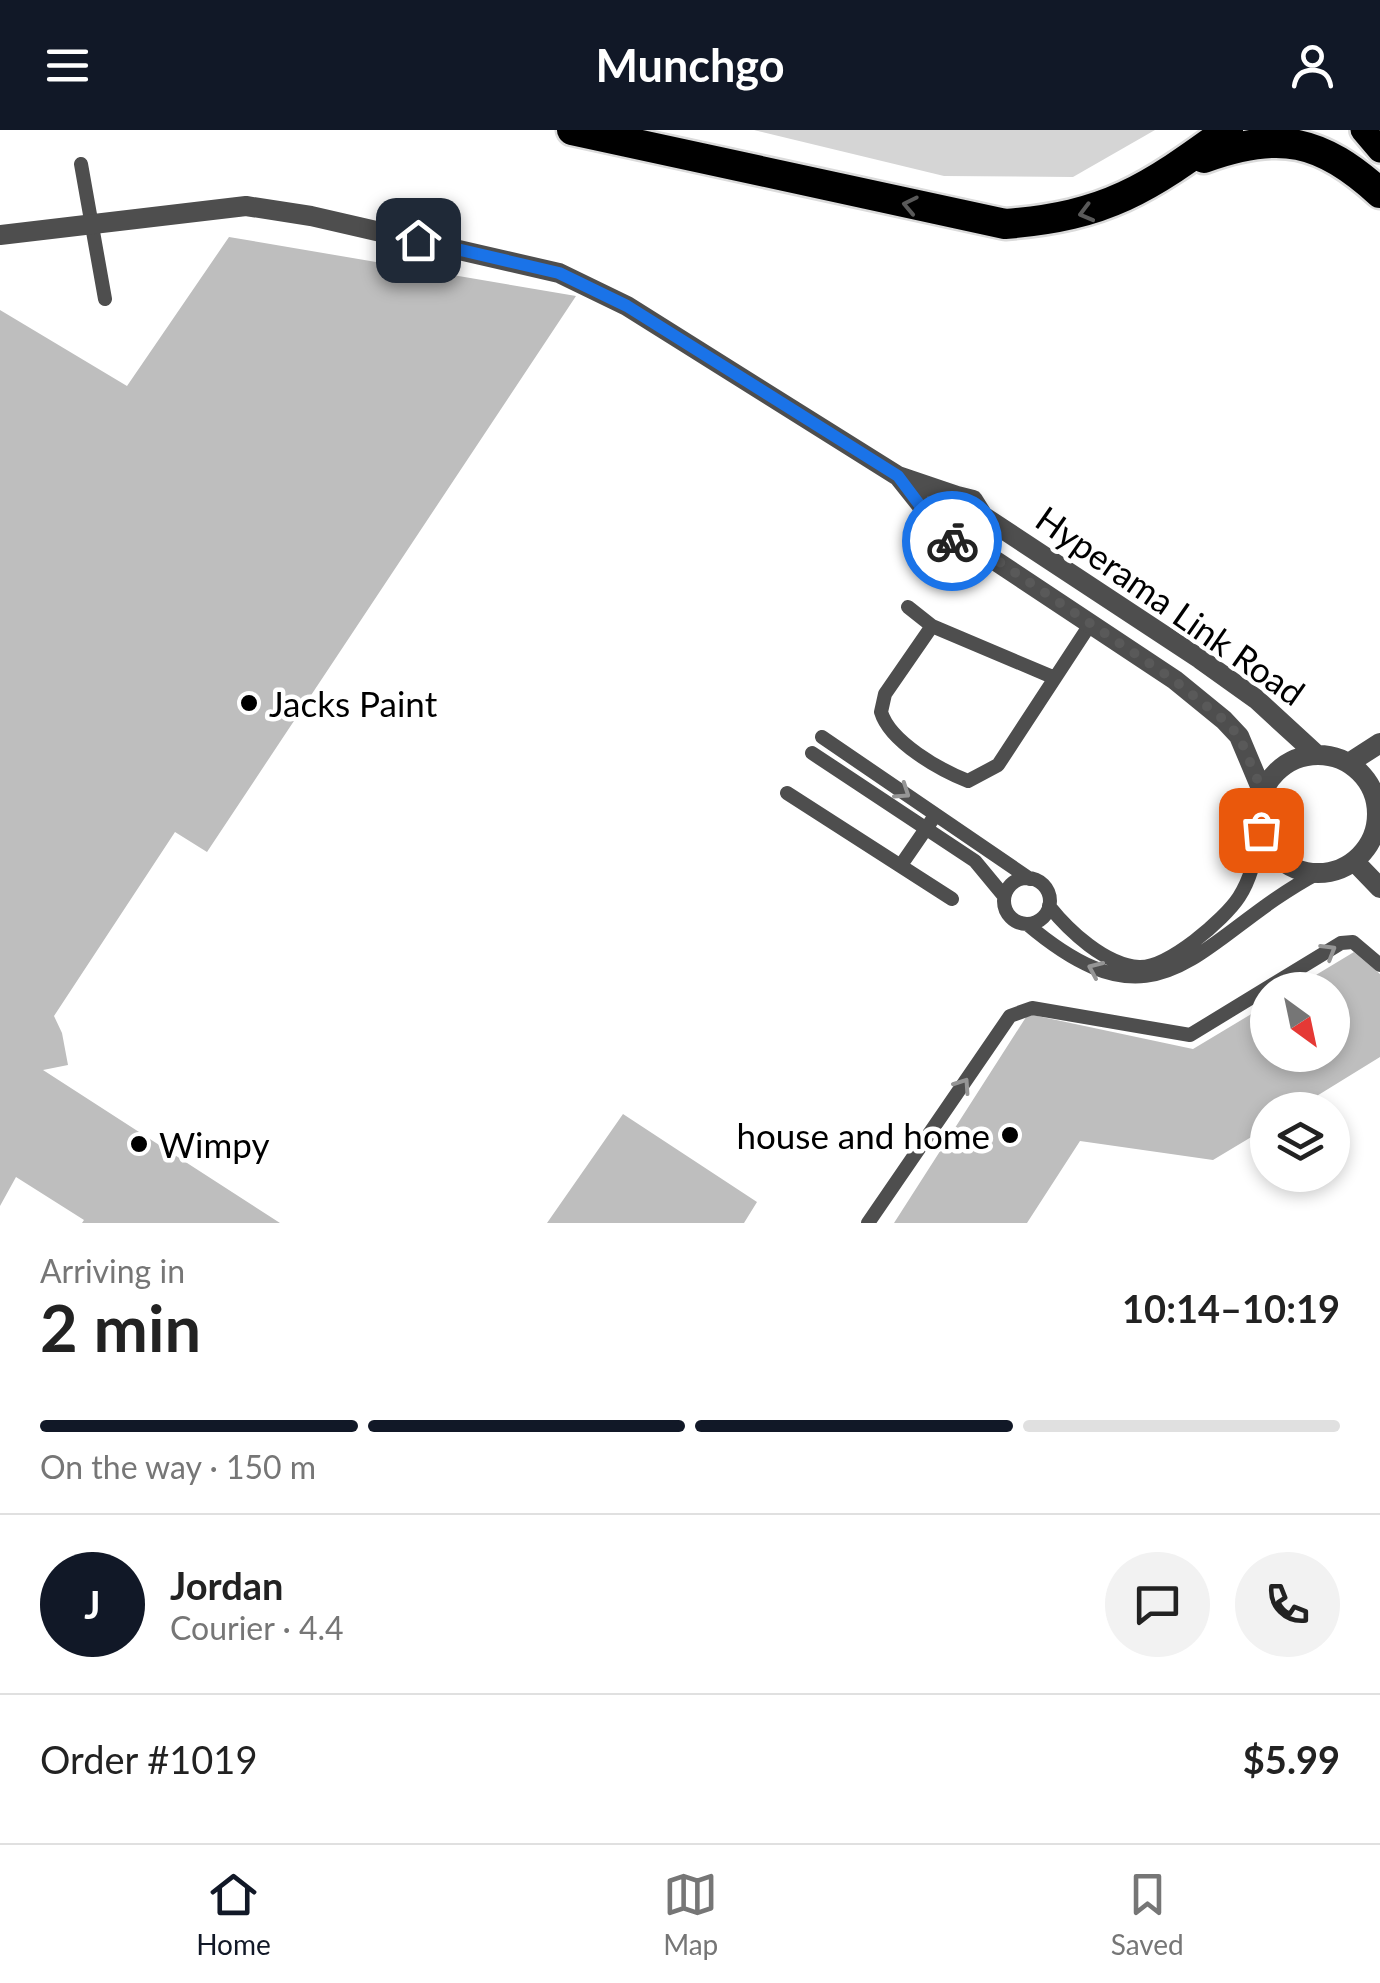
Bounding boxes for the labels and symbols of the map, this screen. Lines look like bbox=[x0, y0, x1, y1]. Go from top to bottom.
one-way arrow bbox=[902, 196, 919, 217]
pin bbox=[376, 198, 461, 283]
one-way arrow bbox=[1078, 201, 1095, 222]
courier bbox=[902, 491, 1002, 591]
street label: Hyperama Link Road bbox=[1029, 497, 1313, 713]
place label: Jacks Paint bbox=[269, 682, 438, 724]
marker: Jacks Paint bbox=[238, 692, 260, 714]
one-way arrow bbox=[892, 780, 911, 798]
pin bbox=[1219, 788, 1304, 873]
one-way arrow bbox=[1318, 944, 1336, 963]
one-way arrow bbox=[1087, 961, 1105, 981]
north arrow bbox=[1250, 972, 1350, 1072]
one-way arrow bbox=[951, 1077, 969, 1096]
place label: house and home bbox=[736, 1114, 990, 1156]
place label: Wimpy bbox=[159, 1123, 270, 1165]
marker: house and home bbox=[999, 1124, 1021, 1146]
marker: Wimpy bbox=[128, 1133, 150, 1155]

